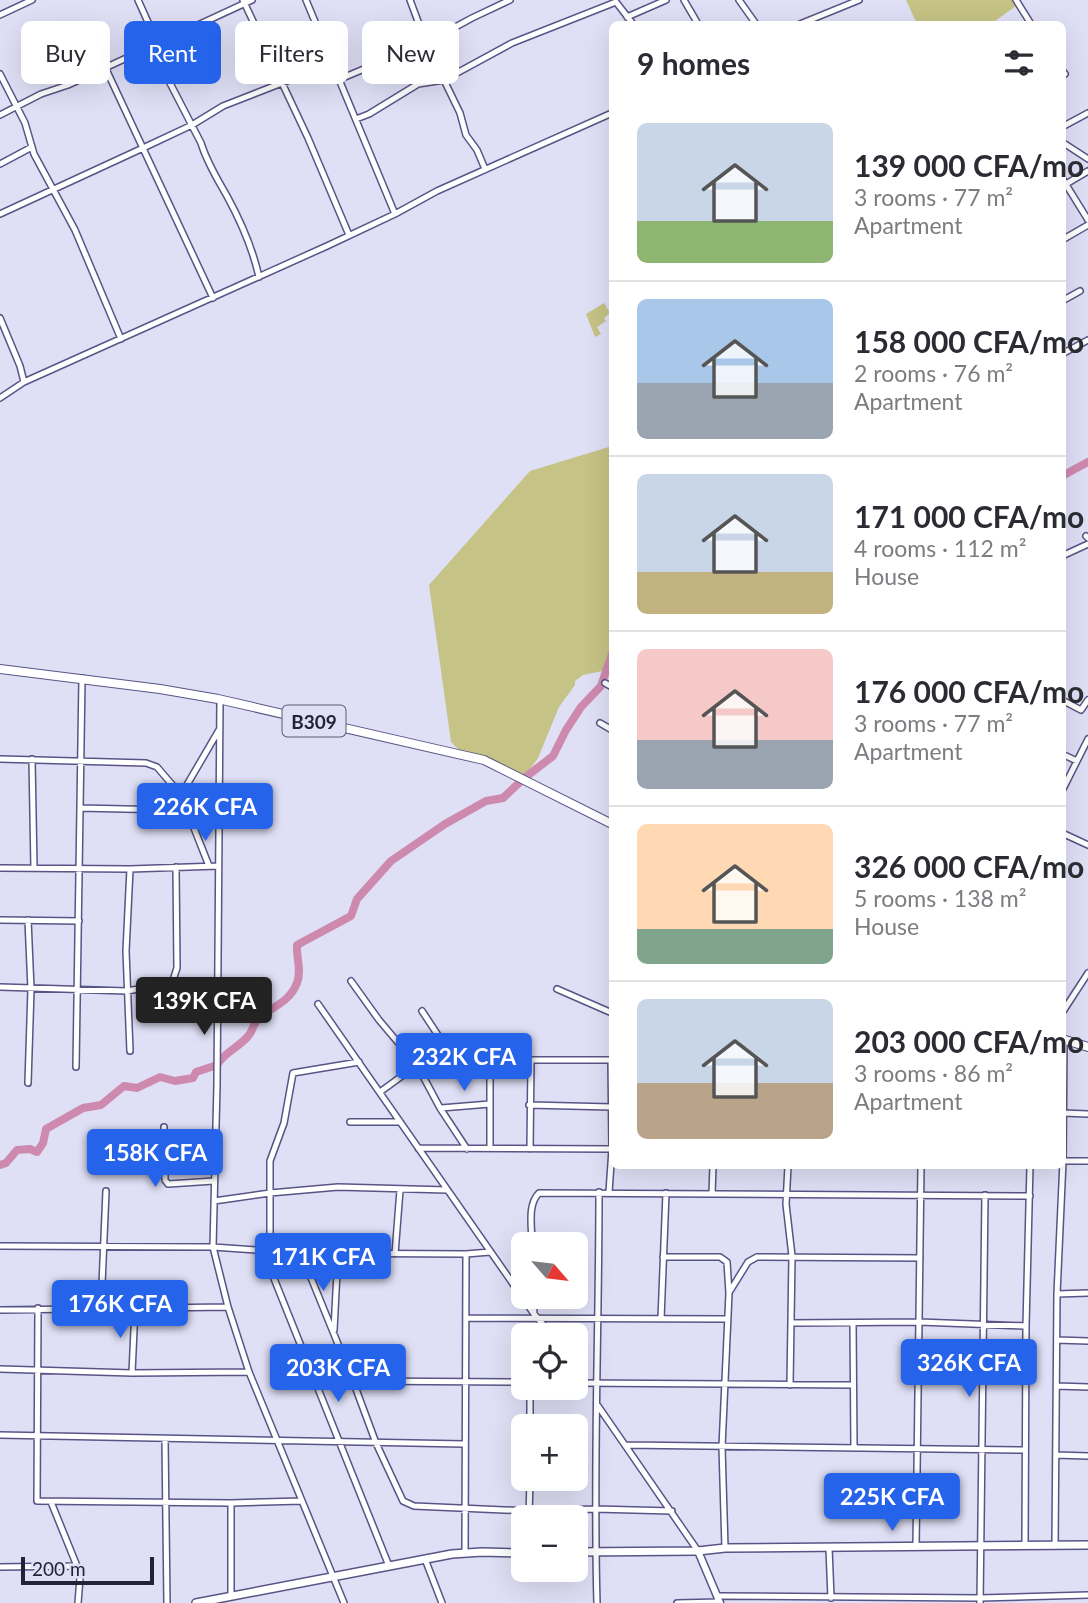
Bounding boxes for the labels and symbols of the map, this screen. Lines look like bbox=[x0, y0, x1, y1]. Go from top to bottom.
road number: B309 bbox=[282, 706, 346, 736]
pin: 226K CFA bbox=[133, 784, 277, 843]
pin: 139K CFA bbox=[132, 978, 276, 1037]
pin: 232K CFA bbox=[392, 1034, 536, 1093]
pin: 158K CFA bbox=[83, 1130, 227, 1189]
north arrow bbox=[511, 1232, 588, 1309]
pin: 171K CFA bbox=[251, 1234, 395, 1293]
pin: 176K CFA bbox=[48, 1280, 192, 1340]
pin: 326K CFA bbox=[897, 1340, 1041, 1399]
pin: 203K CFA bbox=[266, 1344, 410, 1404]
pin: 225K CFA bbox=[820, 1474, 964, 1533]
scale bar bbox=[21, 1554, 154, 1586]

